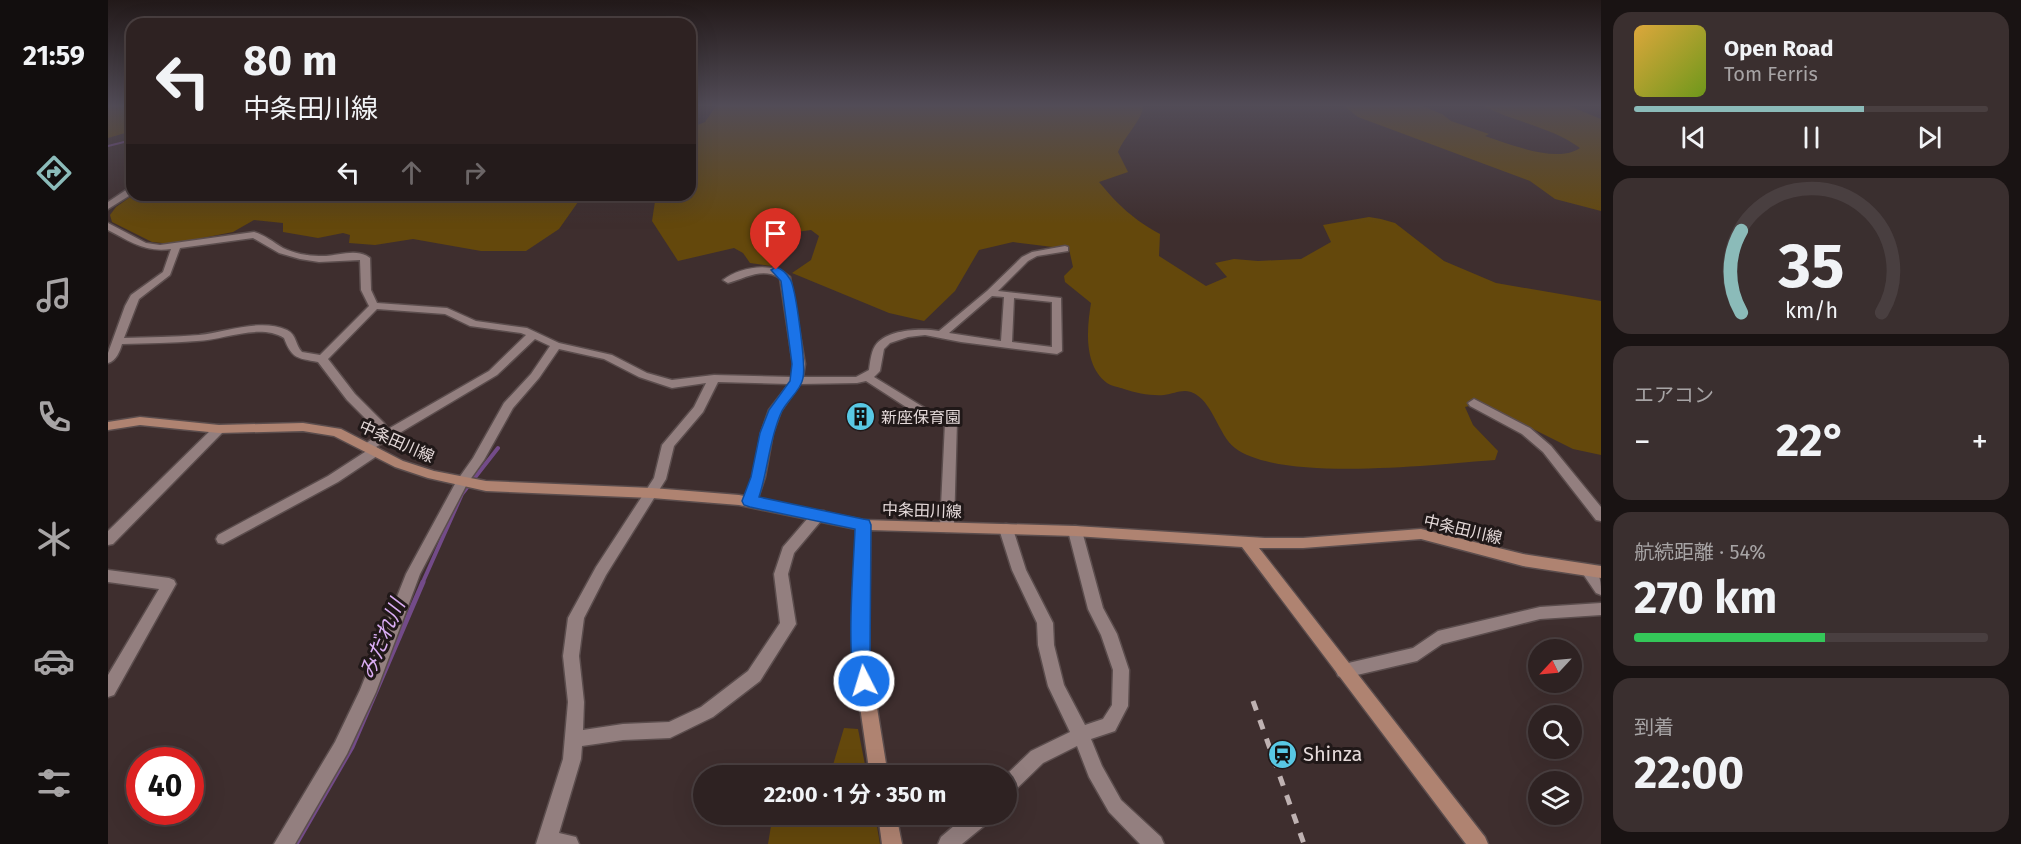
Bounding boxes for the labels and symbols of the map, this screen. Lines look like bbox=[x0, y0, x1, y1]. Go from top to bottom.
pin bbox=[750, 208, 801, 270]
building icon: 新座保育園 bbox=[844, 401, 876, 433]
place label: 新座保育園 bbox=[881, 408, 961, 427]
street label: 中条田川線 bbox=[356, 417, 437, 466]
street label: 中条田川線 bbox=[882, 500, 962, 521]
street label: 中条田川線 bbox=[1422, 511, 1504, 548]
water label: みだれ川 bbox=[354, 593, 411, 683]
north arrow bbox=[1528, 639, 1582, 693]
position arrow bbox=[832, 649, 896, 713]
station icon: Shinza bbox=[1266, 738, 1298, 770]
place label: Shinza bbox=[1303, 742, 1362, 766]
speed limit sign: 40 bbox=[126, 747, 204, 825]

